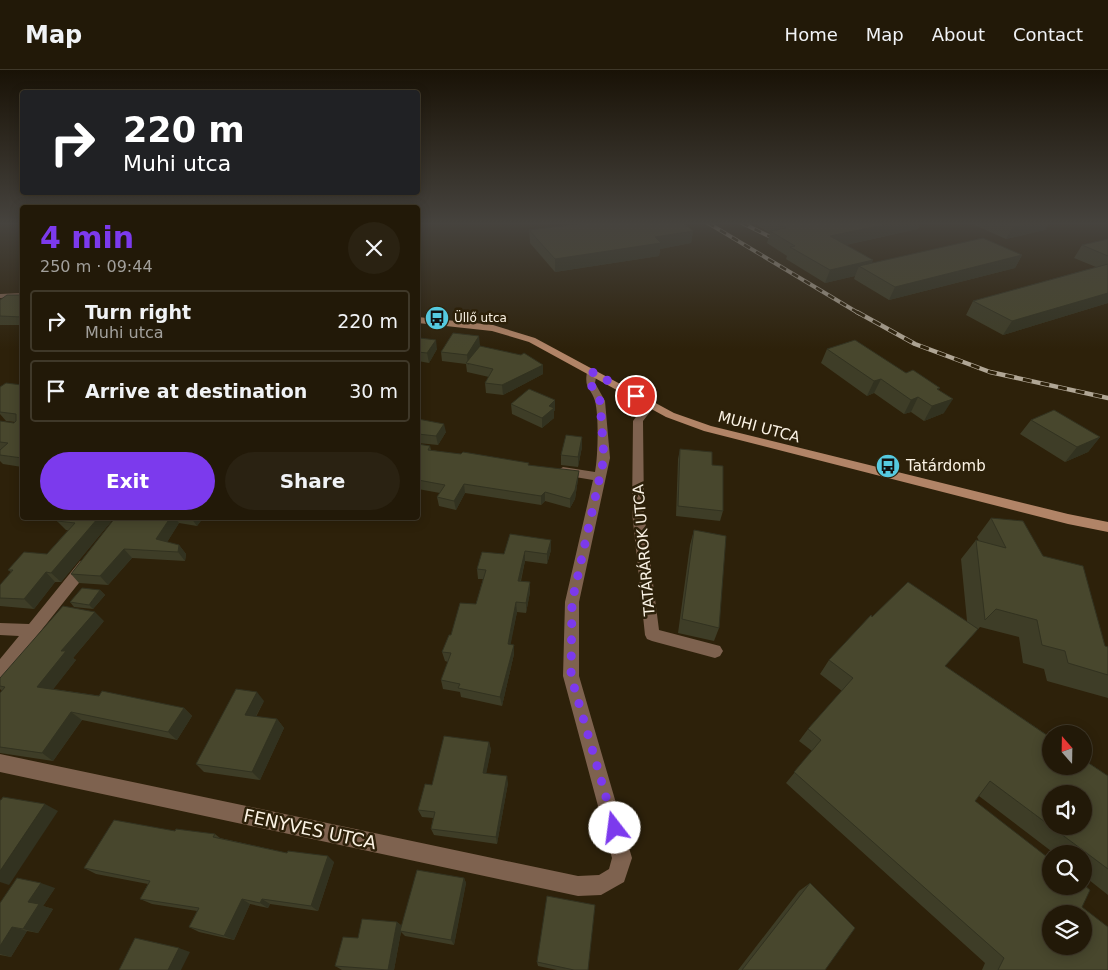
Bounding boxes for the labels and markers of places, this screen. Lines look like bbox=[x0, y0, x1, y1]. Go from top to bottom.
bus stop icon: Üllő utca bbox=[424, 305, 450, 331]
place label: Üllő utca bbox=[454, 309, 507, 325]
pin bbox=[615, 375, 657, 417]
bus stop icon: Tatárdomb bbox=[875, 453, 901, 479]
place label: Tatárdomb bbox=[905, 457, 986, 475]

